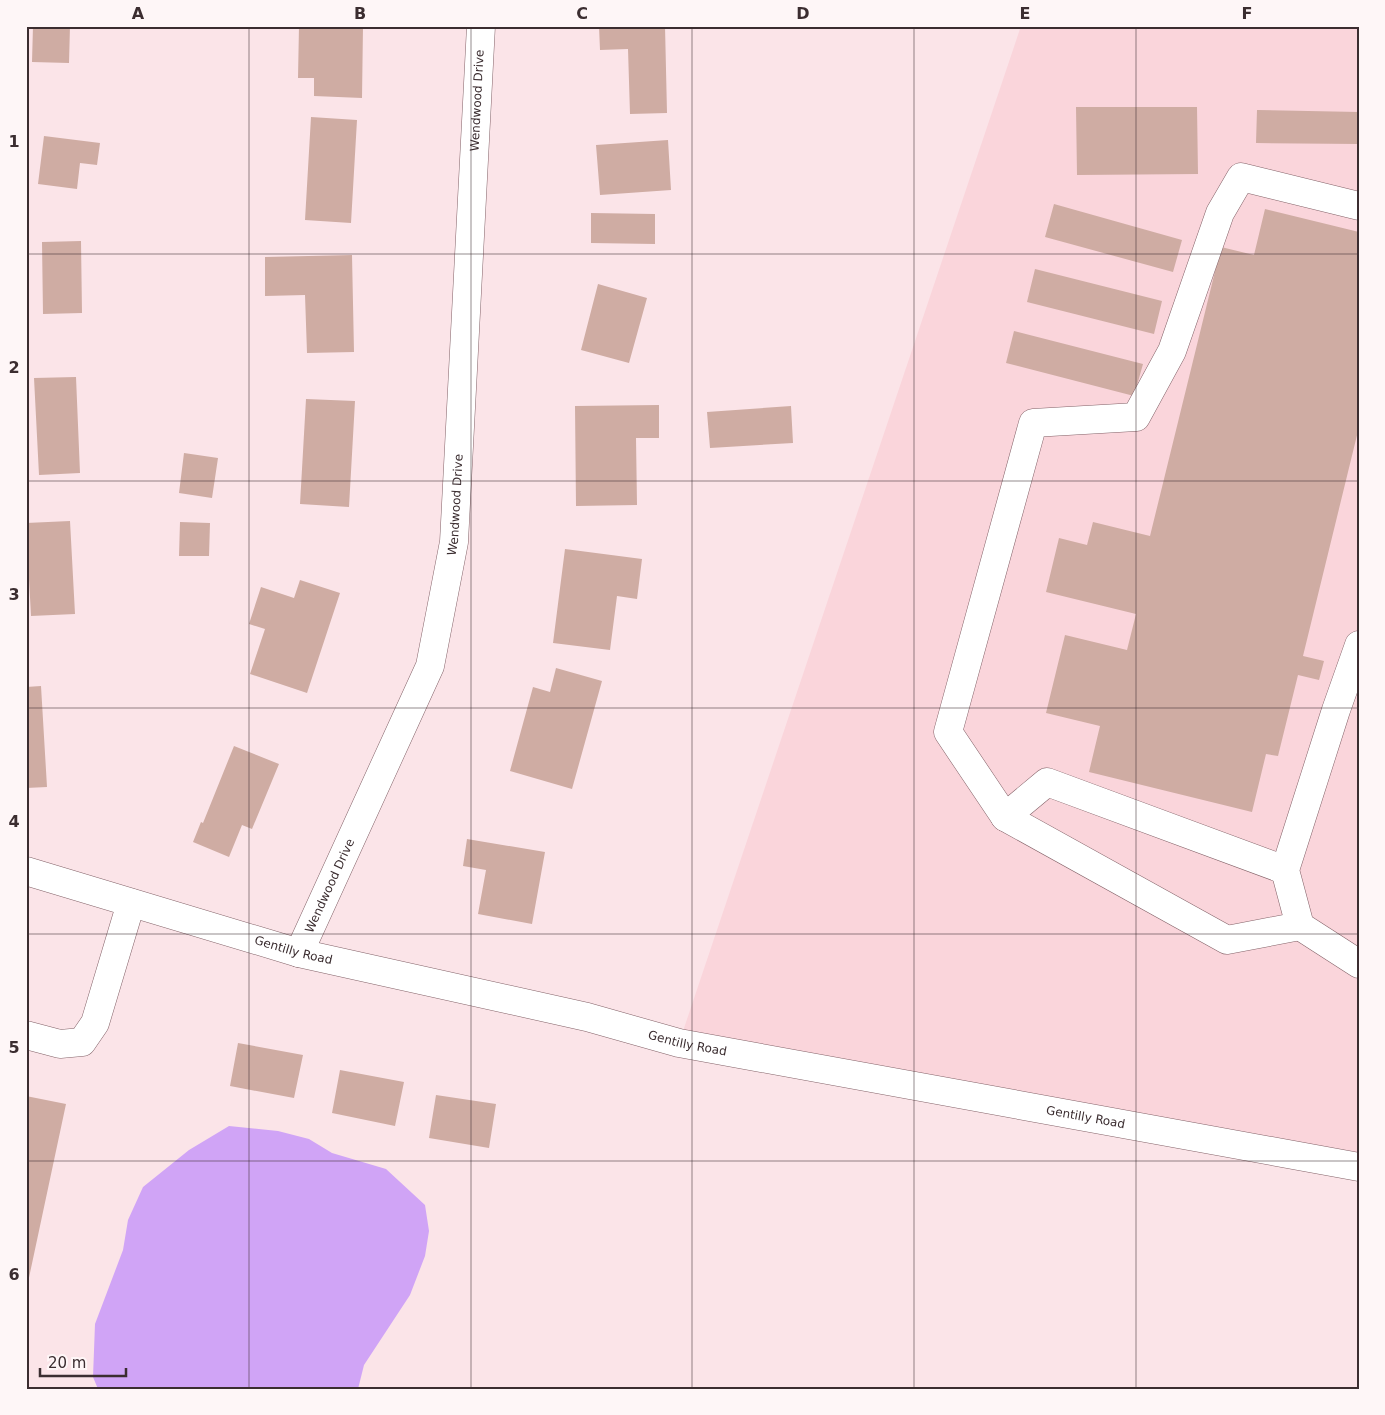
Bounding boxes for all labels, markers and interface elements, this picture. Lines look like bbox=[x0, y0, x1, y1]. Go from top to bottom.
text: A bbox=[132, 4, 145, 23]
text: B bbox=[354, 4, 366, 23]
text: C bbox=[576, 4, 588, 23]
text: D bbox=[796, 4, 810, 23]
text: E bbox=[1020, 4, 1030, 23]
text: F bbox=[1242, 4, 1252, 23]
street label: Wendwood Drive bbox=[467, 49, 487, 152]
text: 1 bbox=[8, 132, 20, 151]
text: 2 bbox=[8, 358, 20, 377]
street label: Wendwood Drive bbox=[445, 454, 466, 557]
text: 3 bbox=[8, 585, 20, 604]
text: 4 bbox=[8, 812, 20, 831]
street label: Wendwood Drive bbox=[302, 836, 357, 935]
street label: Gentilly Road bbox=[253, 933, 334, 967]
street label: Gentilly Road bbox=[647, 1028, 728, 1059]
text: 5 bbox=[8, 1038, 20, 1057]
street label: Gentilly Road bbox=[1045, 1103, 1126, 1131]
text: 6 bbox=[8, 1265, 20, 1284]
scale bar bbox=[40, 1345, 126, 1377]
text: 20 m bbox=[48, 1354, 86, 1372]

